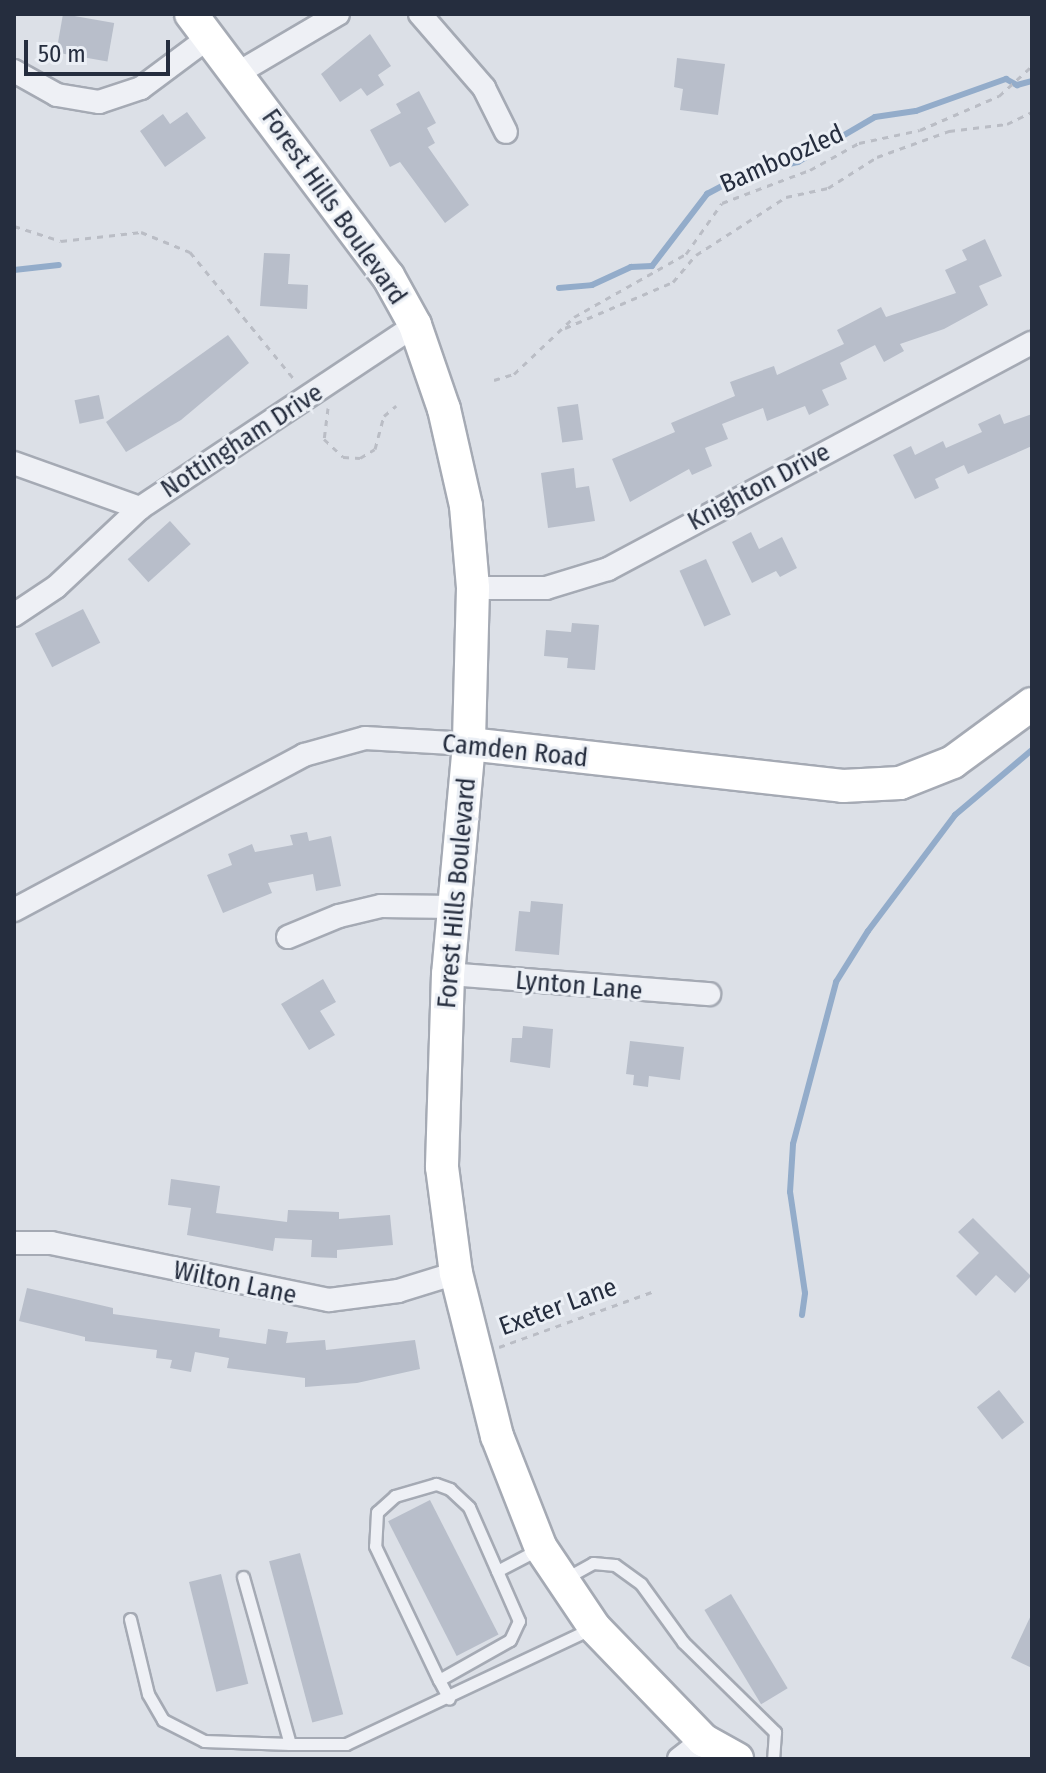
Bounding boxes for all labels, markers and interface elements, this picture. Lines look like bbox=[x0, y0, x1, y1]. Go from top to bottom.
scale bar bbox=[28, 24, 174, 74]
text: 50 m bbox=[38, 40, 86, 68]
street label: Forest Hills Boulevard bbox=[255, 103, 413, 311]
street label: Bamboozled bbox=[715, 118, 849, 200]
street label: Nottingham Drive bbox=[155, 377, 329, 505]
street label: Knighton Drive bbox=[683, 436, 835, 538]
street label: Camden Road bbox=[441, 728, 589, 774]
street label: Forest Hills Boulevard bbox=[431, 776, 483, 1010]
street label: Lynton Lane bbox=[514, 965, 644, 1007]
street label: Wilton Lane bbox=[171, 1255, 299, 1311]
street label: Exeter Lane bbox=[495, 1271, 621, 1343]

